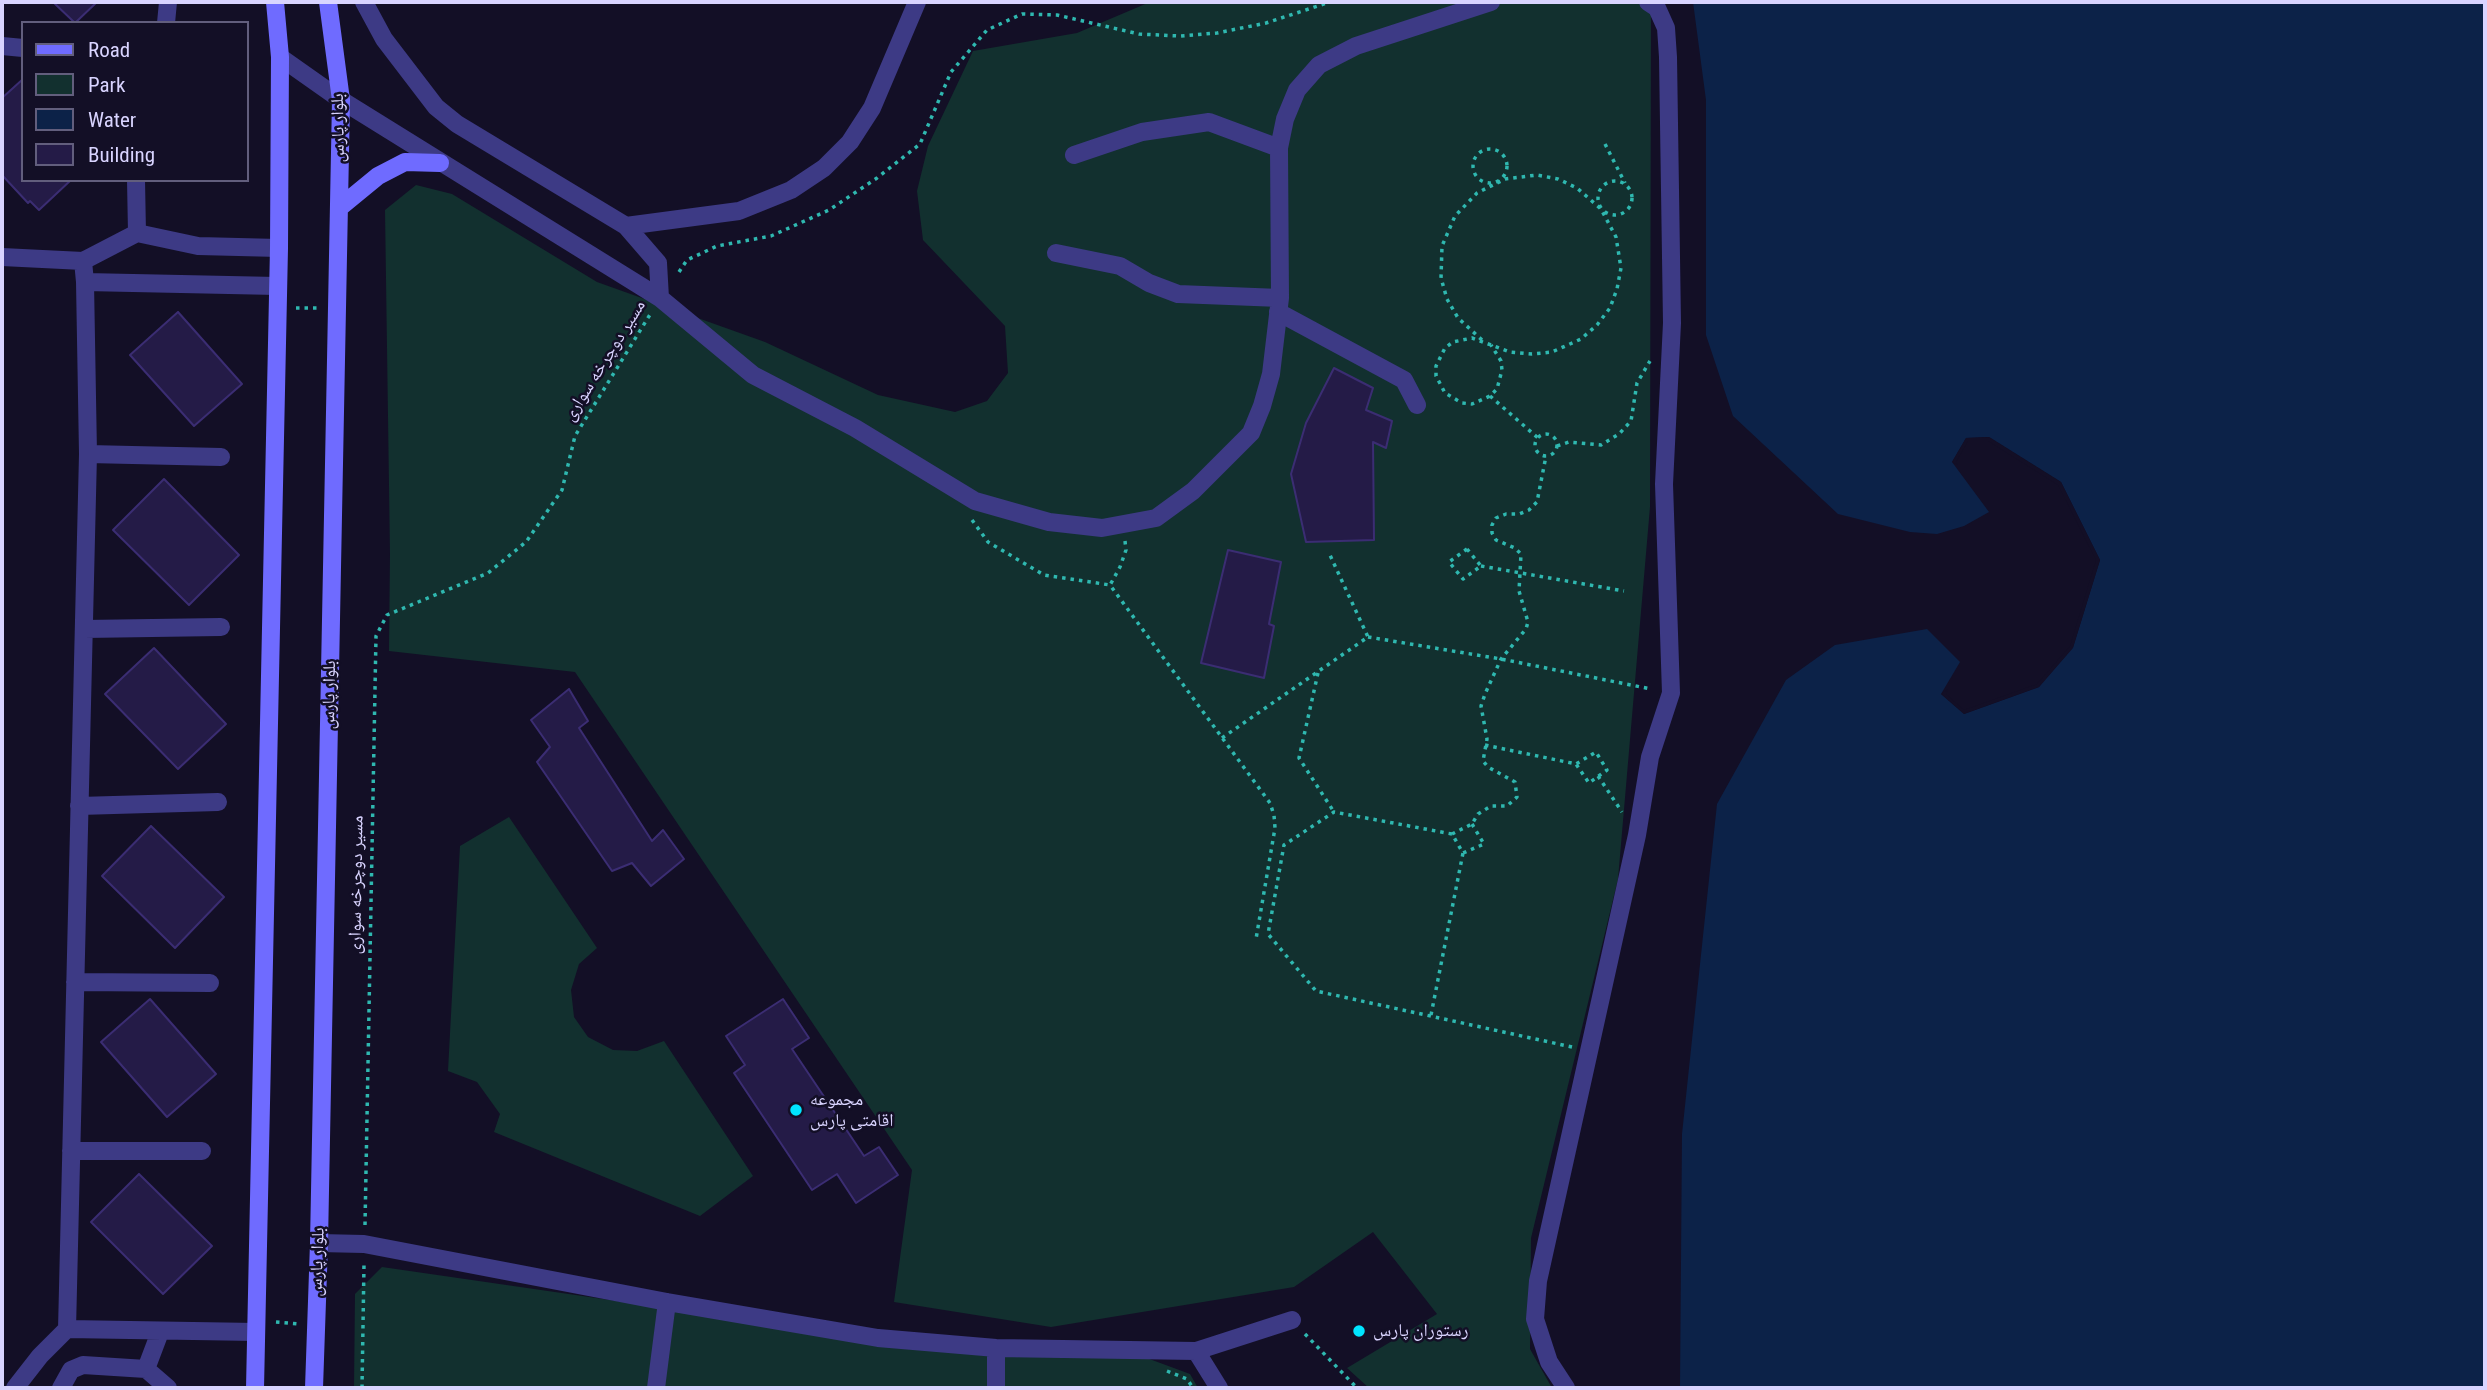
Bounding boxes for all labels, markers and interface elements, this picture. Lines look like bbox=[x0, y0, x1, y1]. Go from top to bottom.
legend bbox=[21, 21, 248, 182]
text: Road bbox=[88, 38, 130, 62]
text: Park bbox=[88, 73, 125, 97]
street label: بلوار پارس bbox=[328, 93, 350, 163]
text: Water bbox=[88, 108, 136, 132]
text: Building bbox=[88, 143, 155, 167]
street label: مسیر دوچرخه سواری bbox=[559, 296, 651, 426]
street label: بلوار پارس bbox=[319, 660, 341, 730]
street label: مسیر دوچرخه سواری bbox=[345, 815, 369, 955]
place label: مجموعه اقامتی پارس bbox=[810, 1089, 893, 1132]
marker: مجموعه اقامتی پارس bbox=[788, 1102, 804, 1118]
street label: بلوار پارس bbox=[306, 1227, 330, 1297]
place label: رستوران پارس bbox=[1373, 1320, 1469, 1342]
marker: رستوران پارس bbox=[1351, 1323, 1367, 1339]

